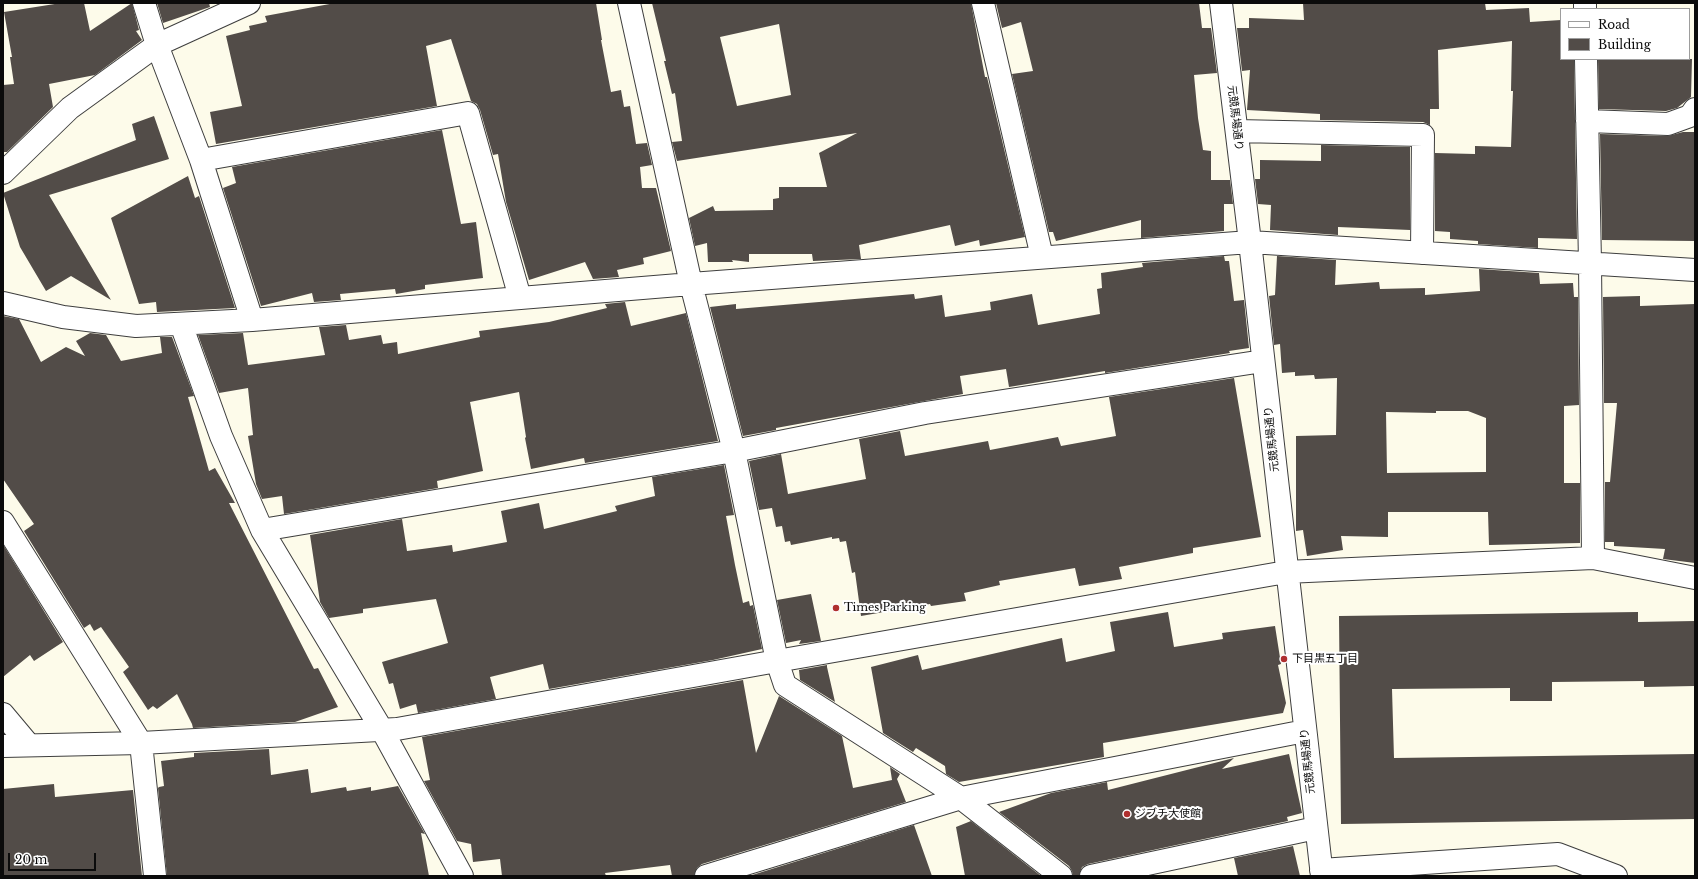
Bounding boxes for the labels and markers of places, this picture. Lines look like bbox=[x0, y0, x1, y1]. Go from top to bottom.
place label: Times Parking bbox=[844, 601, 926, 615]
marker: Times Parking bbox=[831, 603, 841, 613]
place label: 下目黒五丁目 bbox=[1292, 652, 1358, 666]
marker: 下目黒五丁目 bbox=[1279, 654, 1289, 664]
place label: ジブチ大使館 bbox=[1135, 807, 1201, 821]
marker: ジブチ大使館 bbox=[1122, 809, 1132, 819]

